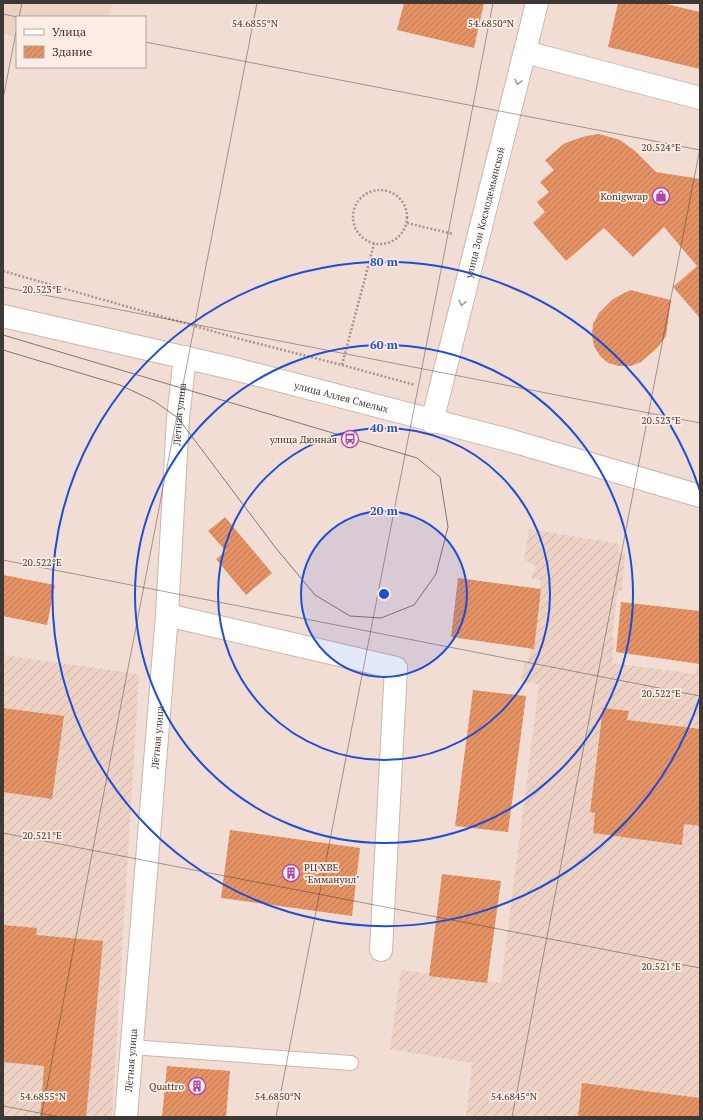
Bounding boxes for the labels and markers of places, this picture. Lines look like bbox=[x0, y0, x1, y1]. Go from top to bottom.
shop icon: Konigwrap bbox=[651, 186, 671, 206]
place label: Konigwrap bbox=[600, 190, 648, 203]
bus stop icon: улица Дюнная bbox=[340, 429, 360, 449]
place label: улица Дюнная bbox=[269, 433, 337, 446]
centre of rings bbox=[377, 587, 391, 601]
place label: РЦ ХВЕ "Еммануил" bbox=[304, 861, 360, 886]
building icon: РЦ ХВЕ "Еммануил" bbox=[281, 863, 301, 883]
building icon: Quattro bbox=[187, 1076, 207, 1096]
place label: Quattro bbox=[149, 1080, 184, 1093]

